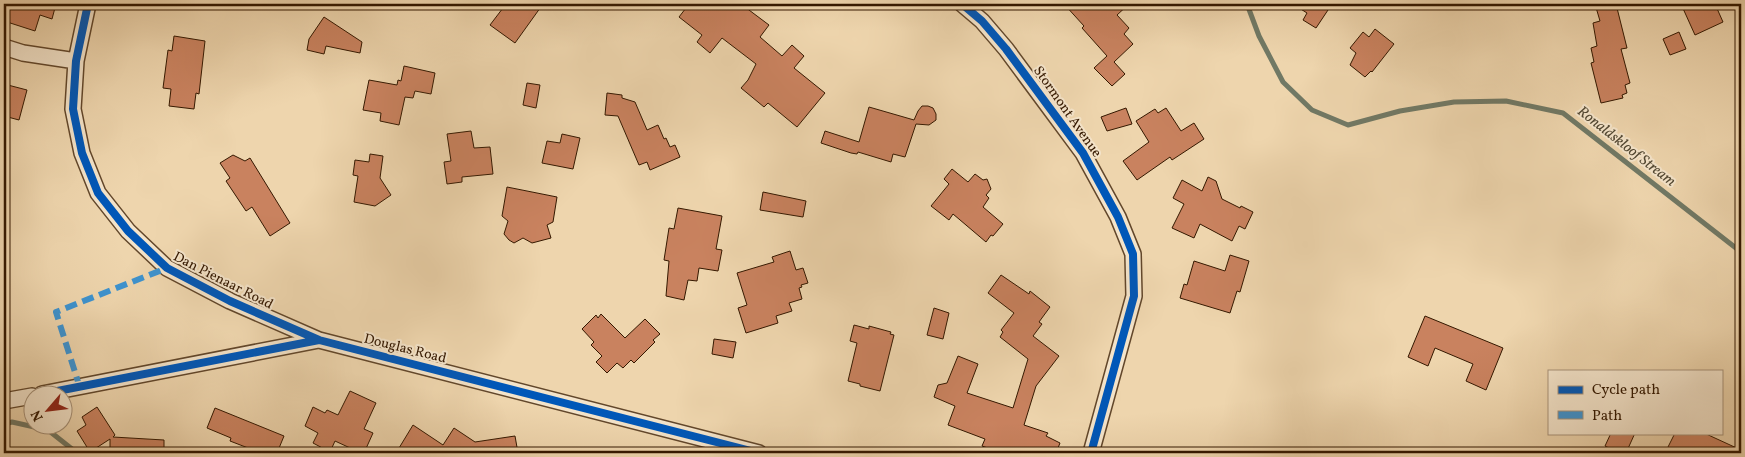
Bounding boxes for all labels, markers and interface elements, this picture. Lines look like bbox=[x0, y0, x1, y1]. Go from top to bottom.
street label: Stormont Avenue bbox=[1028, 63, 1106, 162]
water label: Ronaldskloof Stream bbox=[1572, 102, 1680, 192]
street label: Dan Pienaar Road bbox=[170, 248, 276, 314]
street label: Douglas Road bbox=[362, 330, 448, 368]
legend bbox=[1548, 370, 1722, 434]
text: Cycle path bbox=[1592, 380, 1660, 401]
north arrow bbox=[22, 384, 72, 434]
text: N bbox=[27, 406, 49, 424]
text: Path bbox=[1592, 406, 1622, 427]

